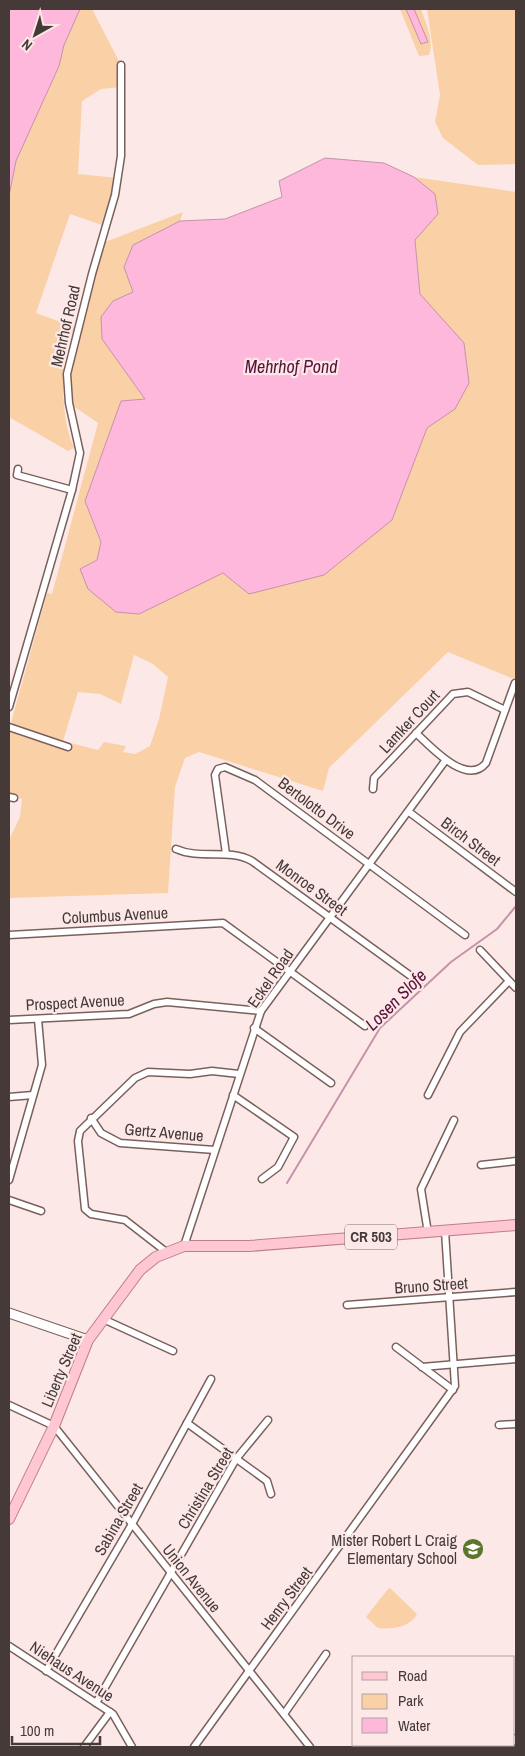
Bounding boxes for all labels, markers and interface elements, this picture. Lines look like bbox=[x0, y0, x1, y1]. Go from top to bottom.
north arrow bbox=[10, 10, 60, 60]
text: N bbox=[18, 35, 36, 55]
street label: Mehrhof Road bbox=[45, 283, 85, 369]
water label: Mehrhof Pond bbox=[245, 354, 338, 379]
street label: Lamker Court bbox=[374, 684, 444, 758]
street label: Bertolotto Drive bbox=[274, 772, 360, 844]
street label: Birch Street bbox=[437, 811, 506, 871]
street label: Monroe Street bbox=[272, 854, 352, 921]
street label: Columbus Avenue bbox=[61, 901, 169, 929]
street label: Eckel Road bbox=[242, 944, 298, 1012]
water label: Losen Slofe bbox=[359, 963, 432, 1036]
street label: Prospect Avenue bbox=[25, 988, 125, 1016]
street label: Gertz Avenue bbox=[124, 1118, 204, 1146]
road number: CR 503 bbox=[345, 1224, 397, 1250]
street label: Bruno Street bbox=[393, 1271, 469, 1299]
street label: Liberty Street bbox=[35, 1329, 87, 1411]
street label: Christina Street bbox=[172, 1443, 238, 1533]
street label: Sabina Street bbox=[88, 1478, 148, 1559]
place label: Mister Robert L Craig Elementary School bbox=[331, 1529, 458, 1569]
school or university icon: Mister Robert L Craig Elementary School bbox=[461, 1537, 485, 1561]
street label: Union Avenue bbox=[158, 1539, 226, 1617]
street label: Henry Street bbox=[255, 1562, 317, 1634]
street label: Niehaus Avenue bbox=[26, 1636, 118, 1706]
legend bbox=[352, 1656, 515, 1746]
text: Road bbox=[398, 1665, 427, 1686]
text: Park bbox=[398, 1690, 424, 1711]
scale bar bbox=[12, 1714, 100, 1746]
text: Water bbox=[398, 1715, 430, 1736]
text: 100 m bbox=[20, 1720, 54, 1741]

